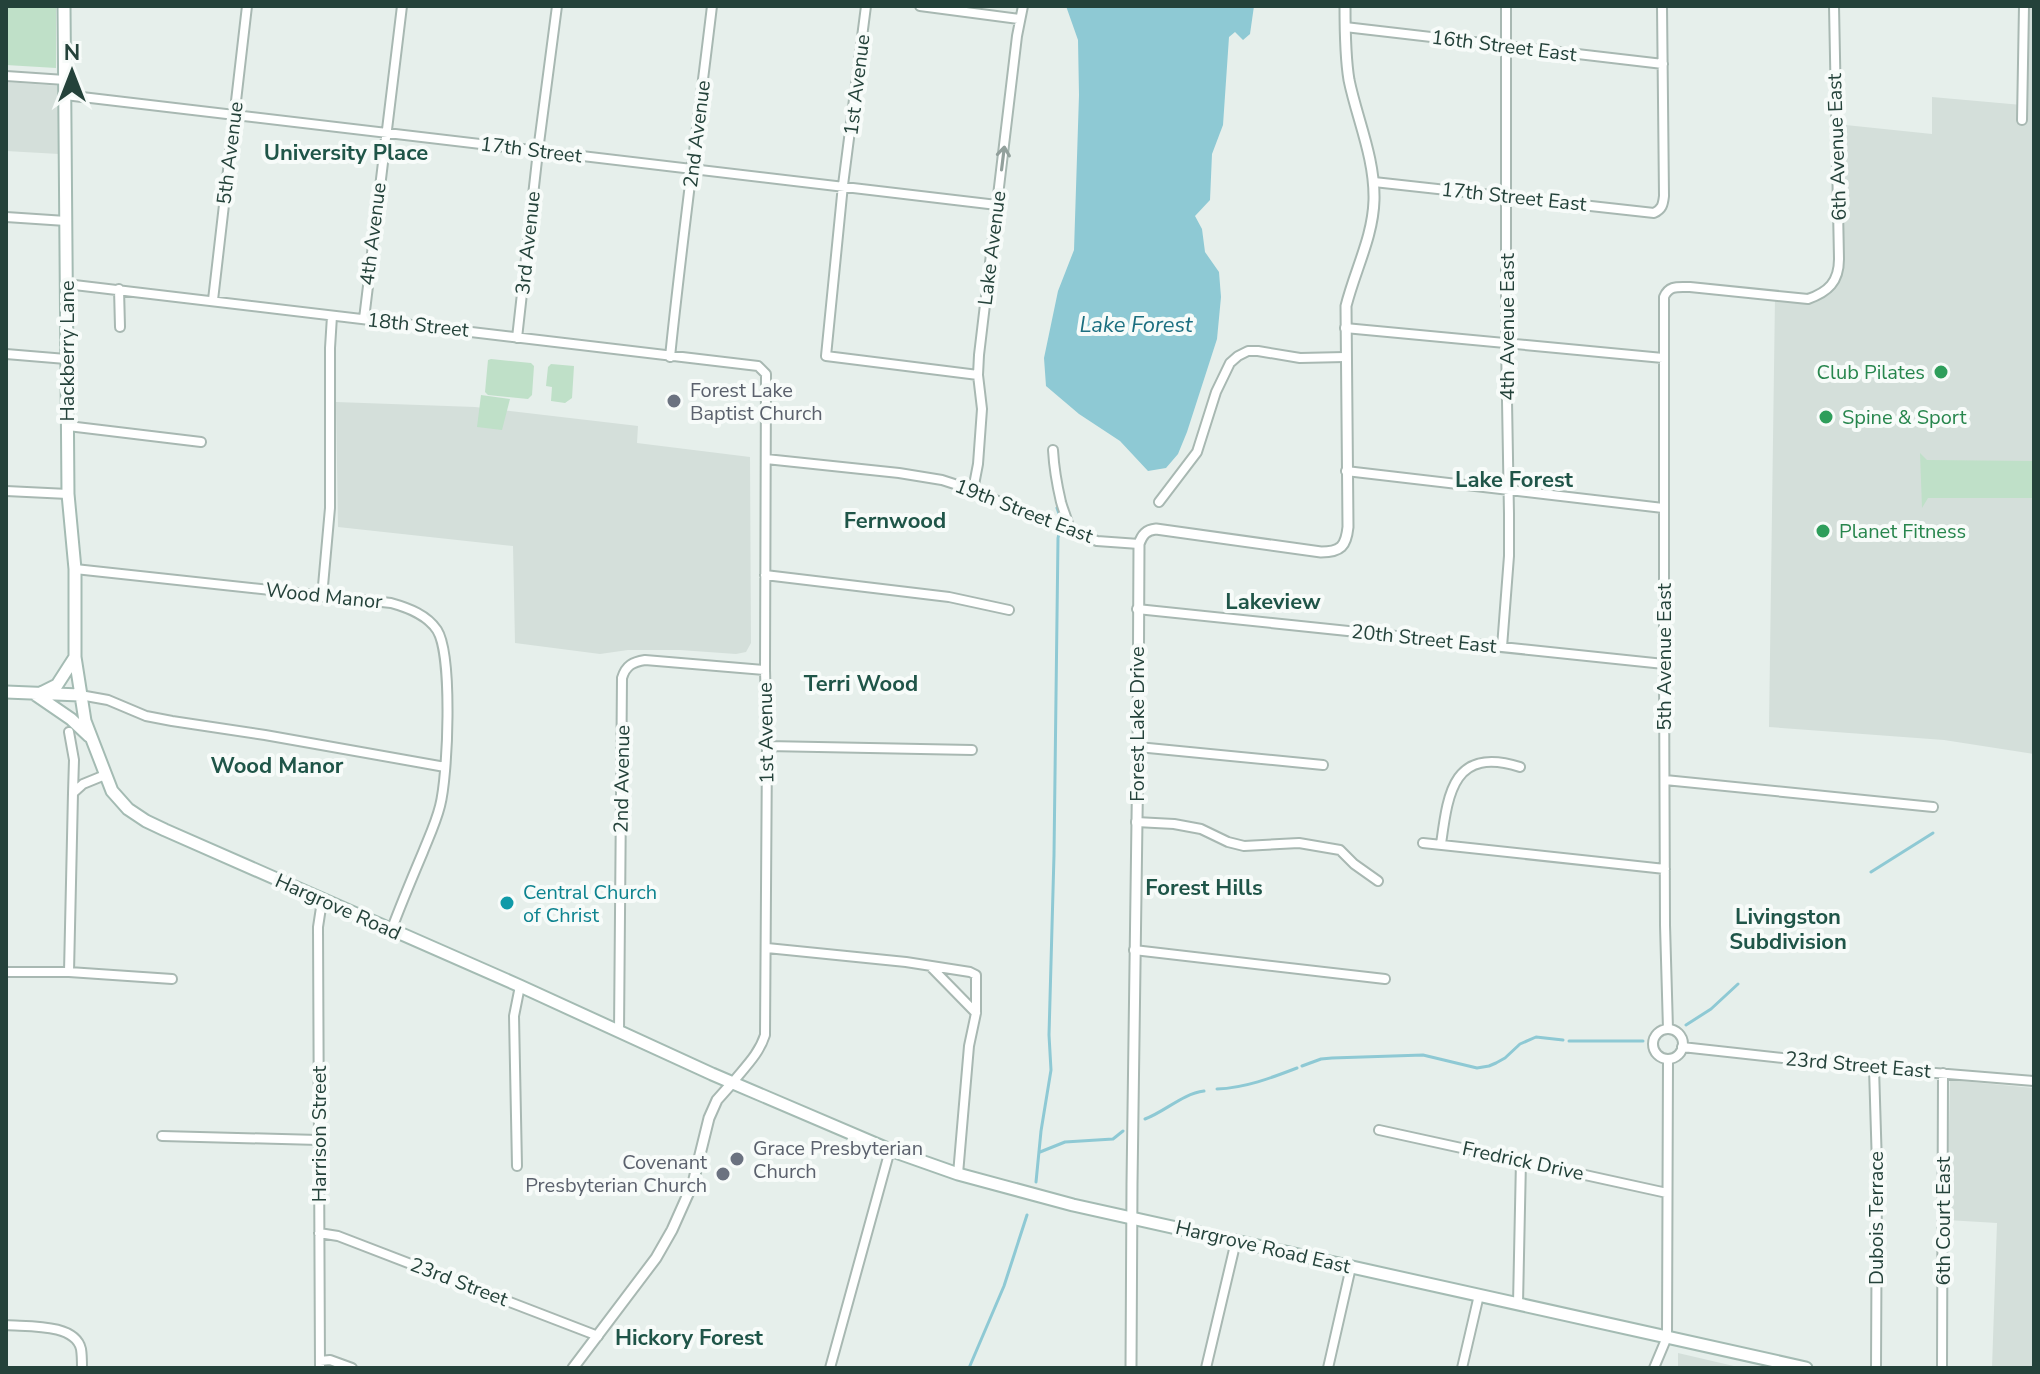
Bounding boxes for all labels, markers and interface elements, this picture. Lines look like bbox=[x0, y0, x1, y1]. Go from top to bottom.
street label: 16th Street East bbox=[1430, 24, 1579, 68]
north arrow bbox=[32, 32, 112, 112]
street label: 1st Avenue bbox=[837, 33, 877, 137]
text: N bbox=[64, 38, 80, 68]
street label: 6th Avenue East bbox=[1821, 72, 1853, 221]
street label: 2nd Avenue bbox=[677, 79, 717, 189]
street label: 5th Avenue bbox=[210, 100, 250, 206]
street label: 17th Street bbox=[479, 130, 584, 170]
district label: University Place bbox=[264, 138, 428, 168]
one-way arrow bbox=[995, 145, 1010, 172]
street label: 17th Street East bbox=[1440, 176, 1589, 218]
street label: 4th Avenue bbox=[353, 181, 393, 287]
street label: Lake Avenue bbox=[972, 189, 1012, 307]
street label: 3rd Avenue bbox=[509, 190, 547, 296]
street label: 4th Avenue East bbox=[1494, 252, 1521, 401]
street label: Hackberry Lane bbox=[54, 280, 81, 422]
street label: 18th Street bbox=[366, 306, 471, 344]
water label: Lake Forest bbox=[1079, 310, 1194, 340]
place label: Club Pilates bbox=[1817, 359, 1925, 386]
marker: Club Pilates bbox=[1932, 363, 1950, 381]
place label: Forest Lake Baptist Church bbox=[690, 377, 823, 427]
marker: Forest Lake Baptist Church bbox=[665, 392, 683, 410]
place label: Spine & Sport bbox=[1842, 404, 1968, 431]
marker: Spine & Sport bbox=[1817, 408, 1835, 426]
district label: Lake Forest bbox=[1455, 465, 1574, 495]
street label: 19th Street East bbox=[951, 472, 1098, 550]
district label: Fernwood bbox=[844, 506, 946, 536]
place label: Planet Fitness bbox=[1839, 518, 1966, 545]
marker: Planet Fitness bbox=[1814, 522, 1832, 540]
street label: Wood Manor bbox=[264, 576, 384, 616]
street label: 5th Avenue East bbox=[1651, 582, 1678, 731]
district label: Lakeview bbox=[1225, 587, 1321, 617]
street label: 20th Street East bbox=[1350, 618, 1499, 660]
street label: Forest Lake Drive bbox=[1124, 646, 1151, 802]
district label: Terri Wood bbox=[804, 669, 918, 699]
street label: 1st Avenue bbox=[752, 682, 780, 784]
street label: 2nd Avenue bbox=[608, 725, 636, 833]
district label: Wood Manor bbox=[211, 751, 344, 781]
street label: Hargrove Road bbox=[271, 867, 405, 947]
district label: Forest Hills bbox=[1145, 873, 1263, 903]
place label: Central Church of Christ bbox=[523, 879, 657, 929]
marker: Central Church of Christ bbox=[498, 894, 516, 912]
district label: Livingston Subdivision bbox=[1729, 902, 1847, 957]
street label: 23rd Street East bbox=[1784, 1045, 1933, 1085]
street label: Harrison Street bbox=[306, 1065, 333, 1202]
place label: Grace Presbyterian Church bbox=[753, 1135, 923, 1185]
street label: Fredrick Drive bbox=[1460, 1135, 1586, 1187]
place label: Covenant Presbyterian Church bbox=[525, 1149, 708, 1199]
marker: Grace Presbyterian Church bbox=[728, 1150, 746, 1168]
street label: Dubois Terrace bbox=[1863, 1151, 1890, 1285]
street label: 6th Court East bbox=[1930, 1155, 1957, 1286]
marker: Covenant Presbyterian Church bbox=[714, 1165, 732, 1183]
street label: Hargrove Road East bbox=[1173, 1214, 1354, 1280]
street label: 23rd Street bbox=[406, 1251, 513, 1313]
district label: Hickory Forest bbox=[615, 1323, 764, 1353]

